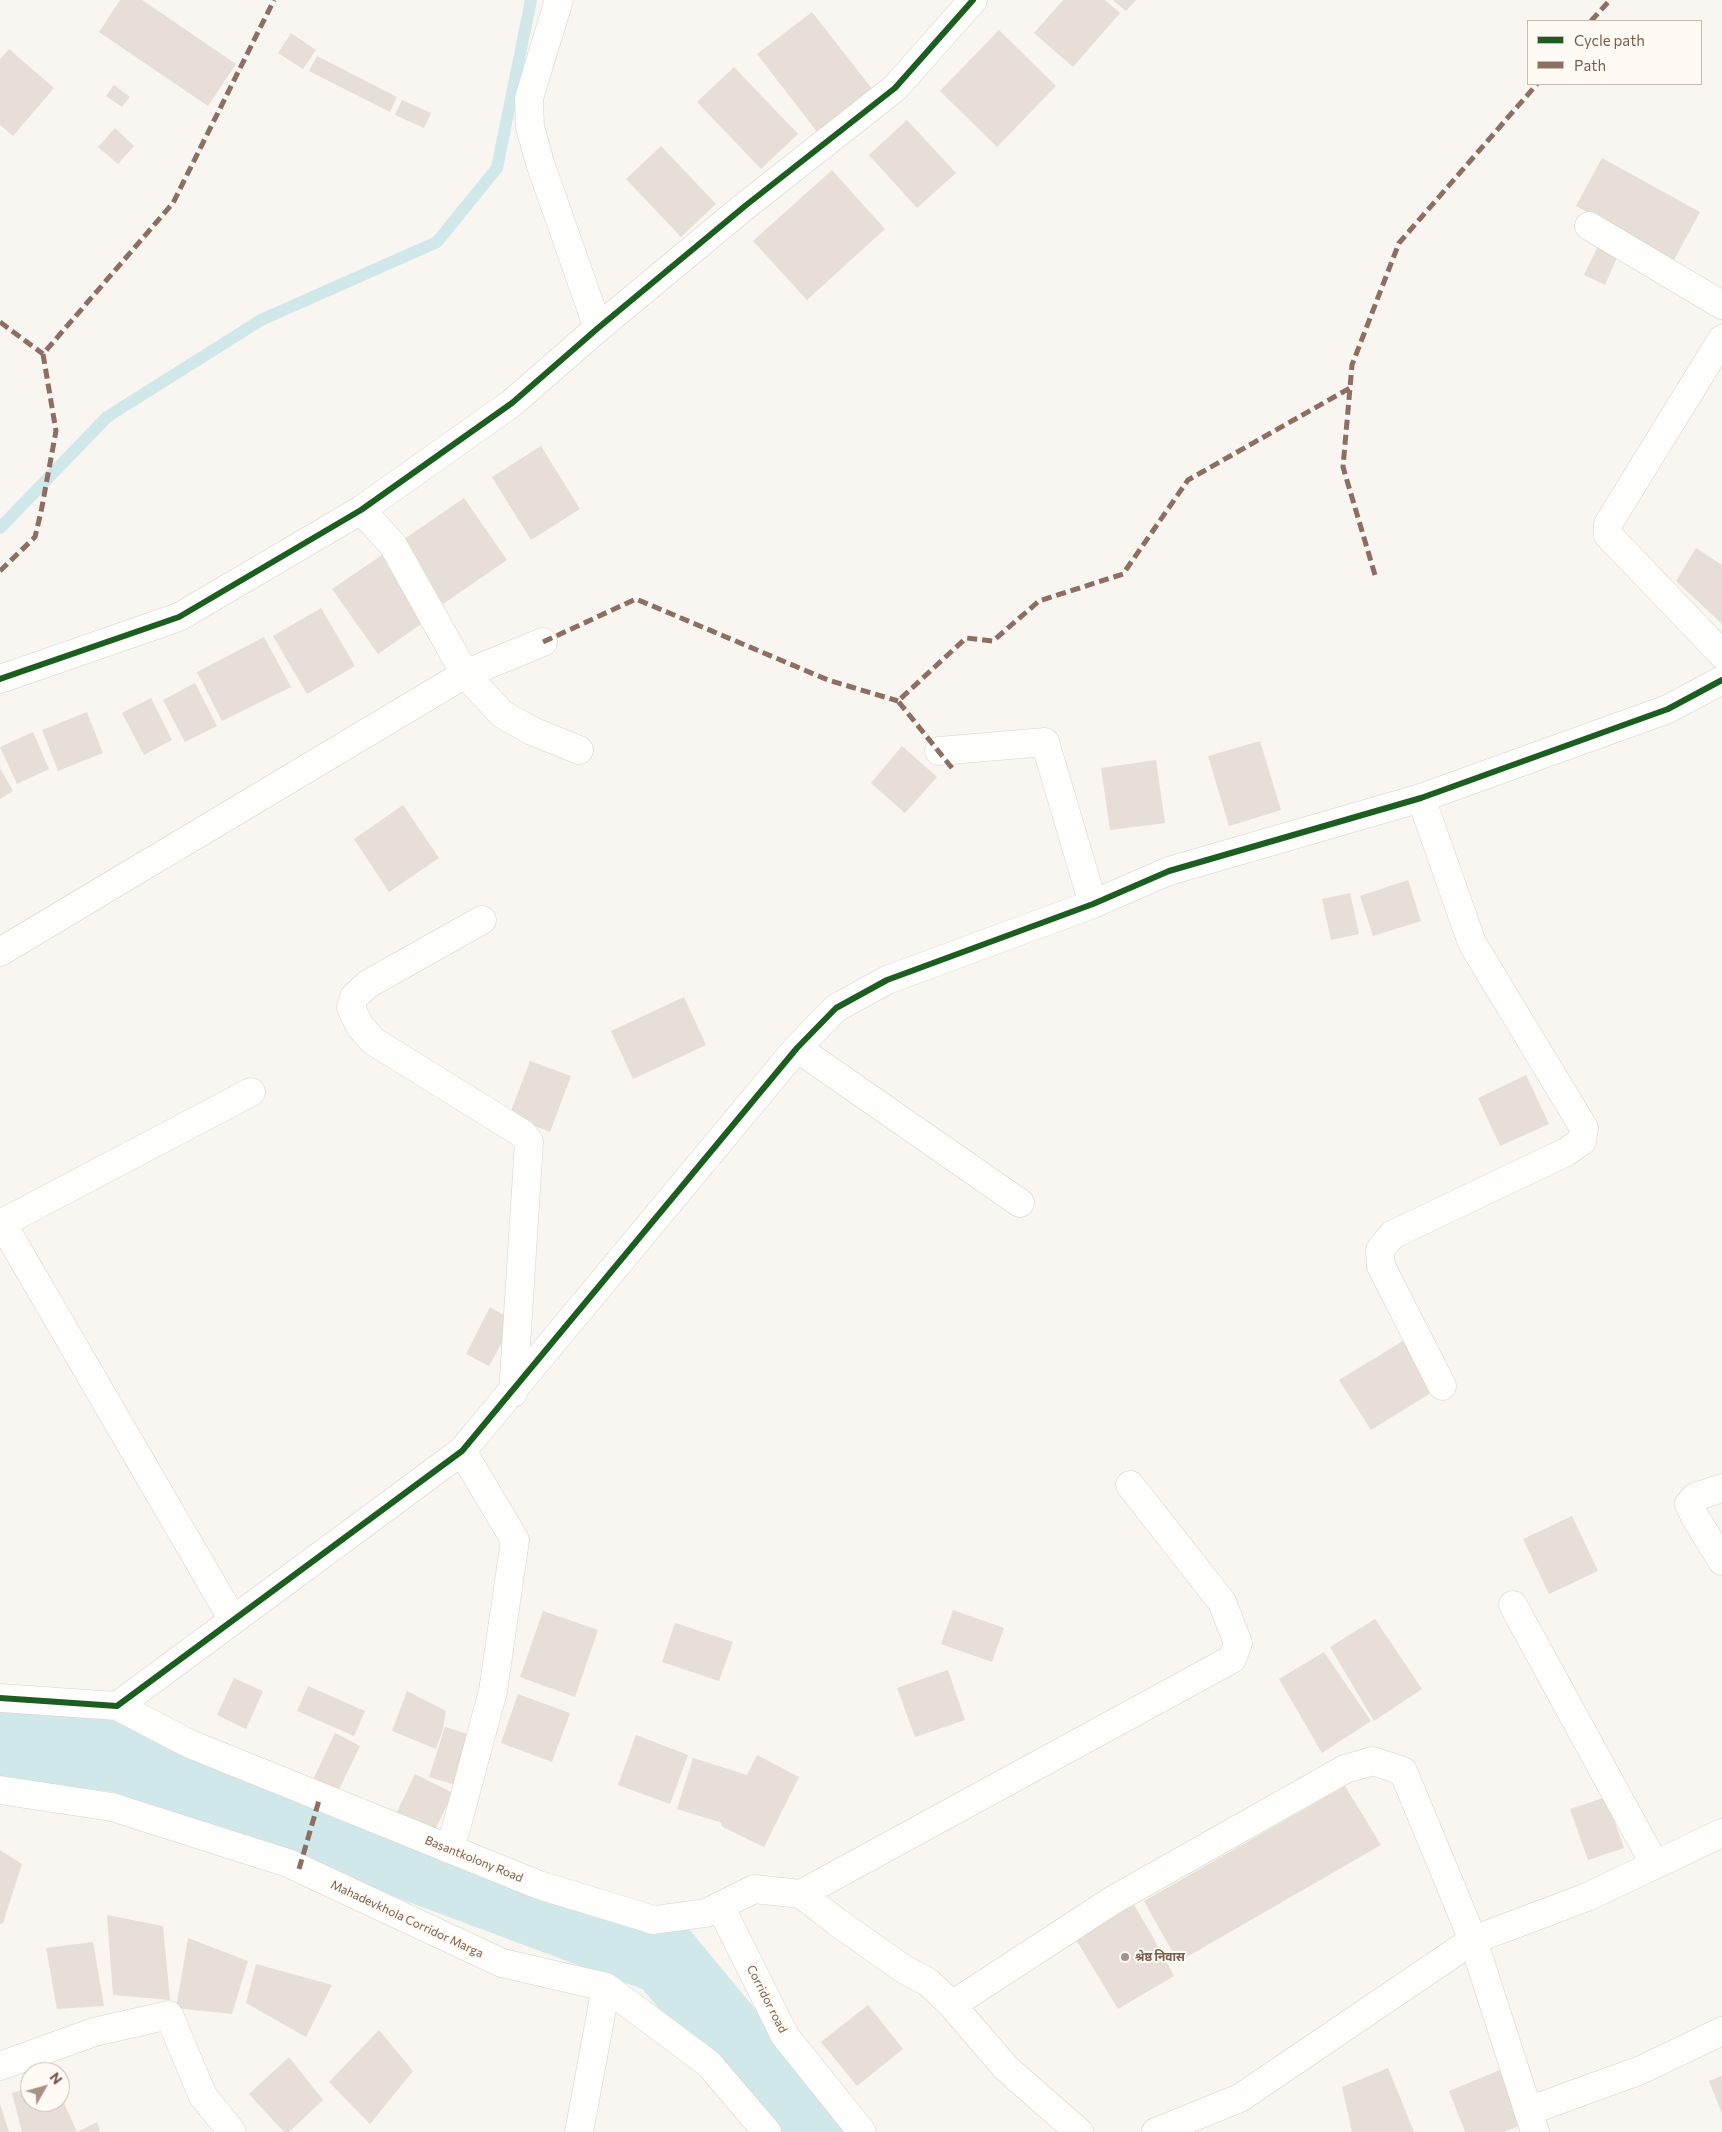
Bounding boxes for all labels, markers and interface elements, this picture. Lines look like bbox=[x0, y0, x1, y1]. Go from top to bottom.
legend bbox=[1527, 20, 1702, 85]
text: Cycle path bbox=[1574, 31, 1645, 49]
text: Path bbox=[1574, 56, 1606, 74]
street label: Basantkolony Road bbox=[423, 1833, 525, 1885]
street label: Mahadevkhola Corridor Marga bbox=[328, 1877, 486, 1961]
place label: श्रेष्ठ निवास bbox=[1135, 1950, 1185, 1964]
marker: श्रेष्ठ निवास bbox=[1119, 1951, 1131, 1963]
street label: Corridor road bbox=[744, 1963, 790, 2035]
north arrow bbox=[20, 2062, 70, 2112]
text: N bbox=[46, 2069, 66, 2087]

